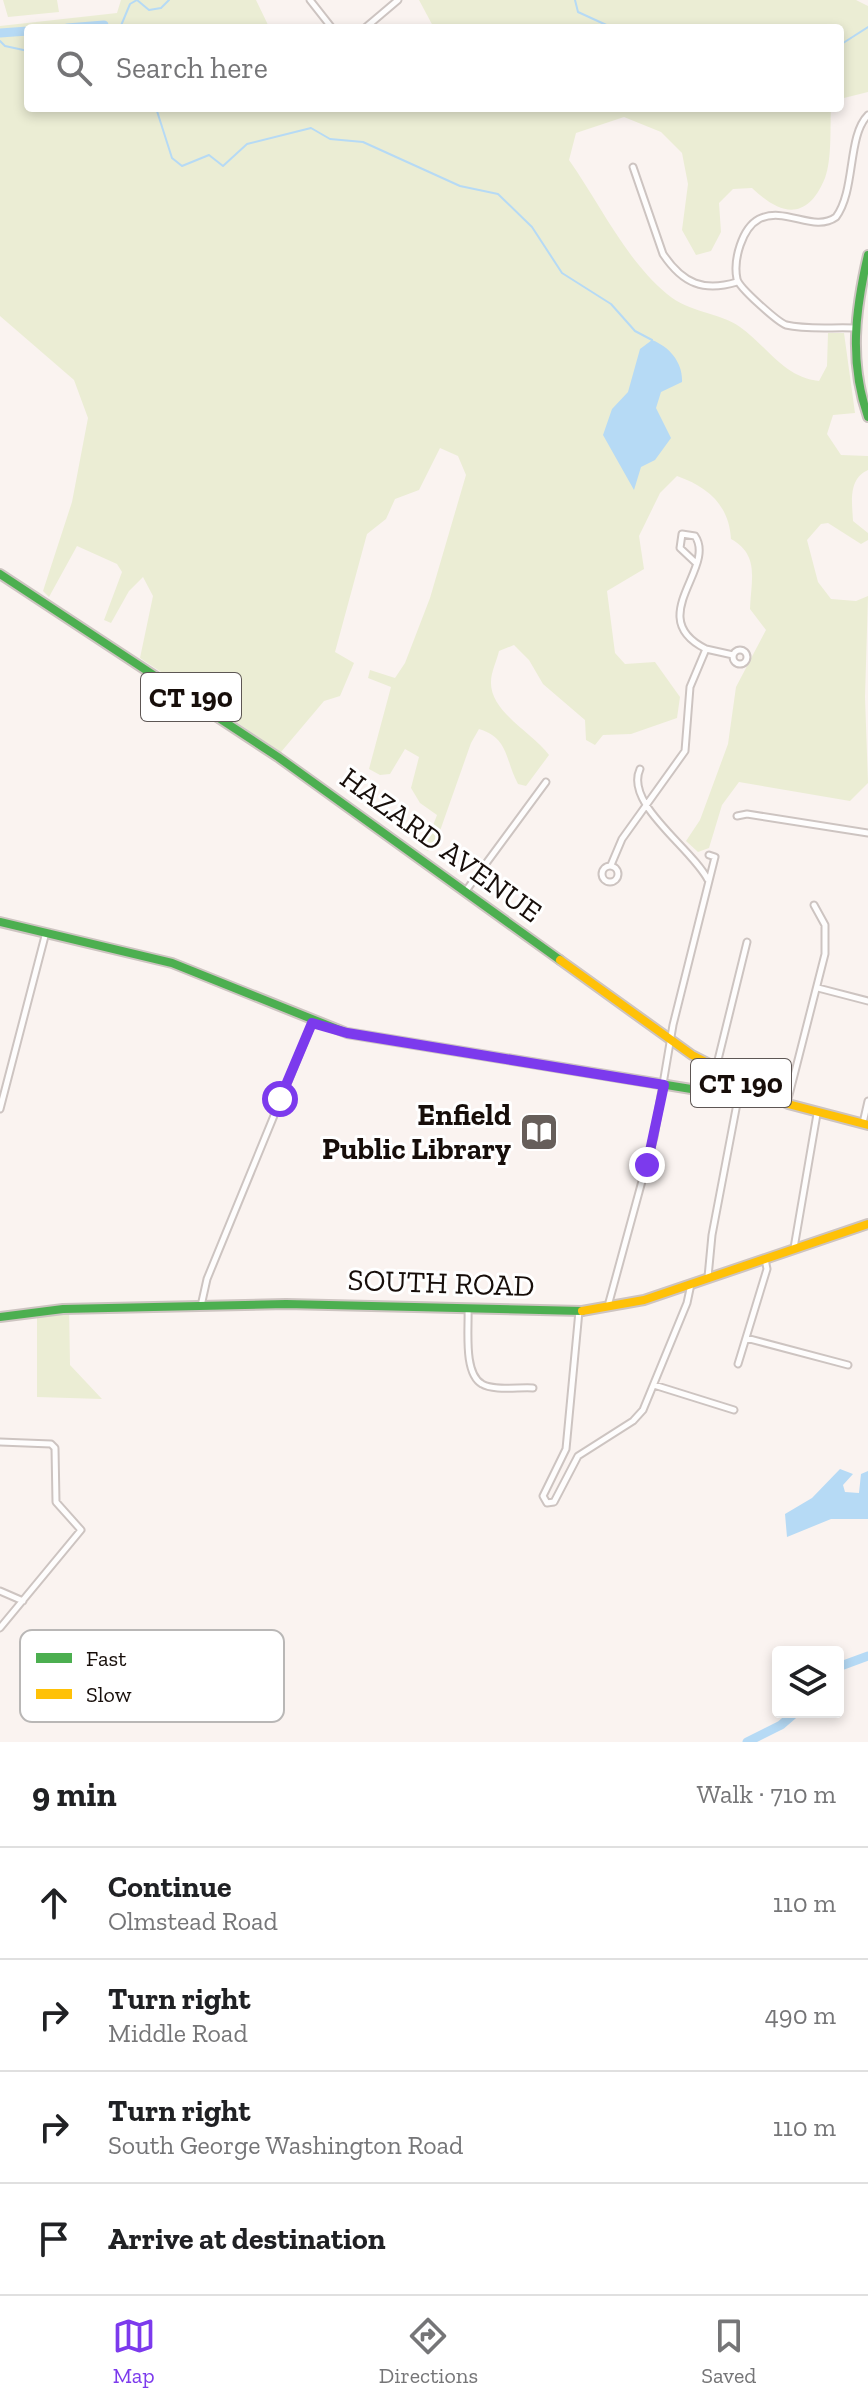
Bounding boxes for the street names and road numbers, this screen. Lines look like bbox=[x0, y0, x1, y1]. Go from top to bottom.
road number: CT 190 bbox=[141, 673, 241, 721]
street label: HAZARD AVENUE bbox=[333, 760, 549, 930]
road number: CT 190 bbox=[691, 1059, 791, 1107]
street label: SOUTH ROAD bbox=[347, 1262, 535, 1304]

